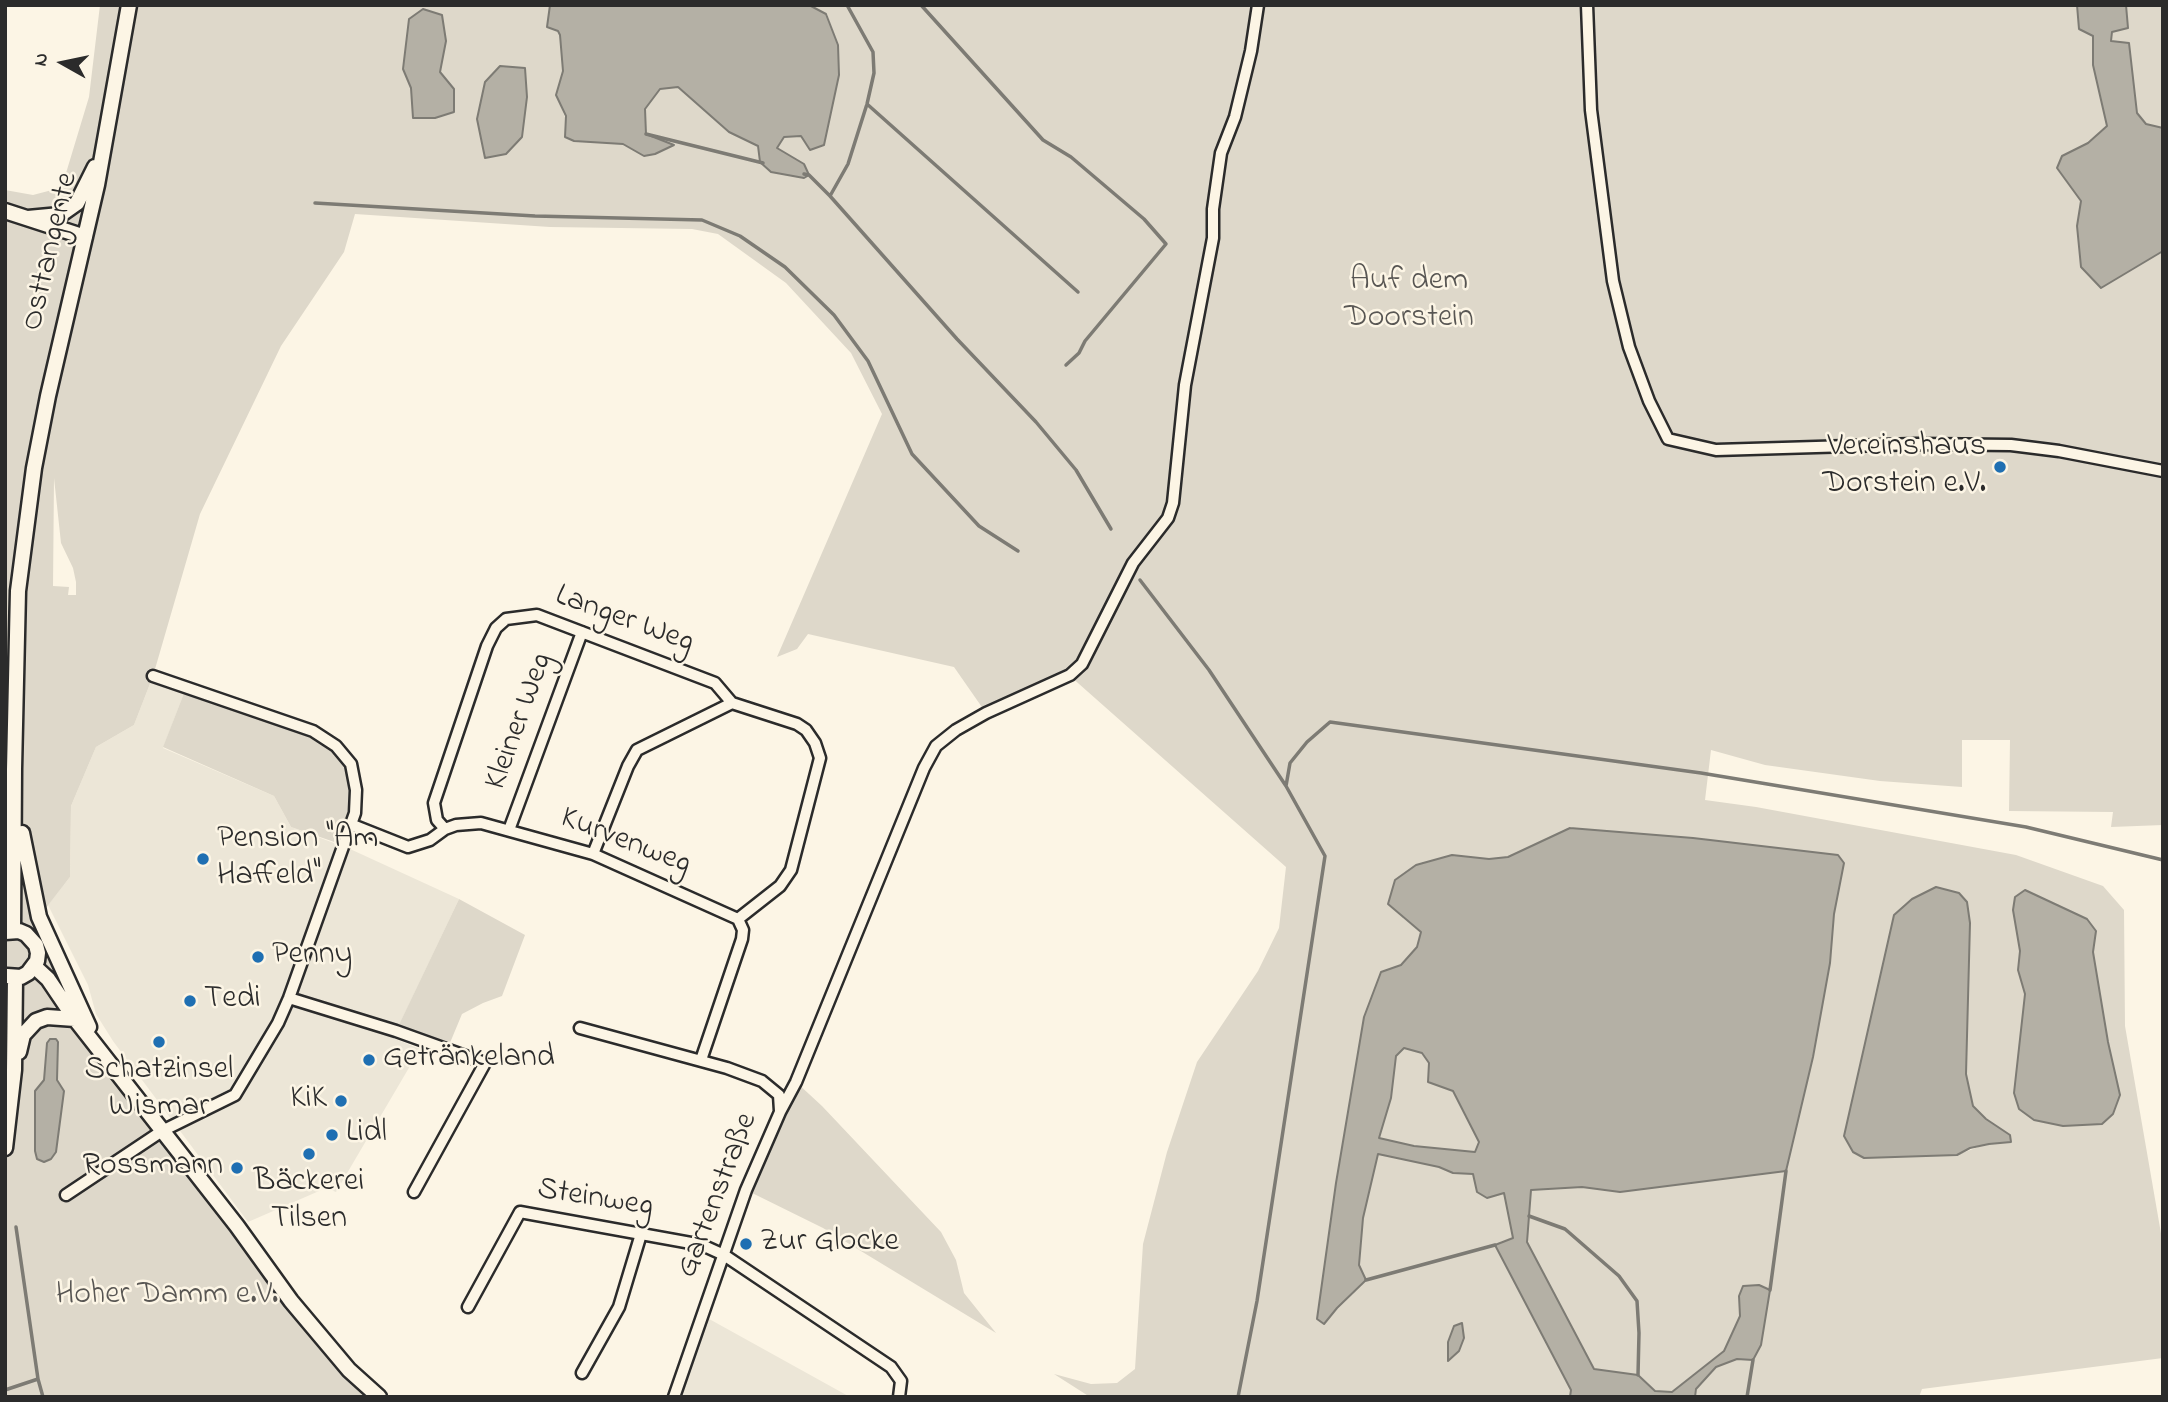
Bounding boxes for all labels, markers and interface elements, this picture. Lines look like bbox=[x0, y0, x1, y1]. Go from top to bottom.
north arrow bbox=[28, 28, 98, 98]
text: N bbox=[27, 51, 56, 68]
street label: Osttangente bbox=[15, 169, 89, 335]
park label: Auf dem Doorstein bbox=[1344, 264, 1474, 339]
place label: Vereinshaus Dorstein e.V. bbox=[1823, 430, 1986, 505]
marker: Vereinshaus Dorstein e.V. bbox=[1992, 459, 2008, 475]
street label: Langer Weg bbox=[549, 578, 699, 664]
street label: Kleiner Weg bbox=[479, 648, 563, 796]
street label: Kurvenweg bbox=[554, 801, 696, 885]
place label: Pension "Am Haffeld" bbox=[217, 822, 378, 897]
marker: Pension "Am Haffeld" bbox=[195, 851, 211, 867]
place label: Penny bbox=[272, 938, 352, 976]
marker: Penny bbox=[250, 949, 266, 965]
place label: Tedi bbox=[204, 982, 260, 1020]
marker: Tedi bbox=[182, 993, 198, 1009]
marker: Schatzinsel Wismar bbox=[151, 1034, 167, 1050]
place label: Getränkeland bbox=[383, 1041, 555, 1079]
marker: Getränkeland bbox=[361, 1052, 377, 1068]
place label: Schatzinsel Wismar bbox=[85, 1053, 233, 1128]
place label: KiK bbox=[290, 1082, 327, 1120]
marker: KiK bbox=[333, 1093, 349, 1109]
street label: Gartenstraße bbox=[670, 1108, 768, 1284]
place label: Lidl bbox=[346, 1116, 387, 1154]
marker: Lidl bbox=[324, 1127, 340, 1143]
marker: Bäckerei Tilsen bbox=[301, 1146, 317, 1162]
place label: Rossmann bbox=[82, 1149, 223, 1187]
marker: Rossmann bbox=[229, 1160, 245, 1176]
place label: Bäckerei Tilsen bbox=[254, 1165, 364, 1240]
street label: Steinweg bbox=[534, 1172, 656, 1228]
place label: Zur Glocke bbox=[760, 1225, 899, 1263]
marker: Zur Glocke bbox=[738, 1236, 754, 1252]
park label: Hoher Damm e.V. bbox=[56, 1278, 278, 1316]

